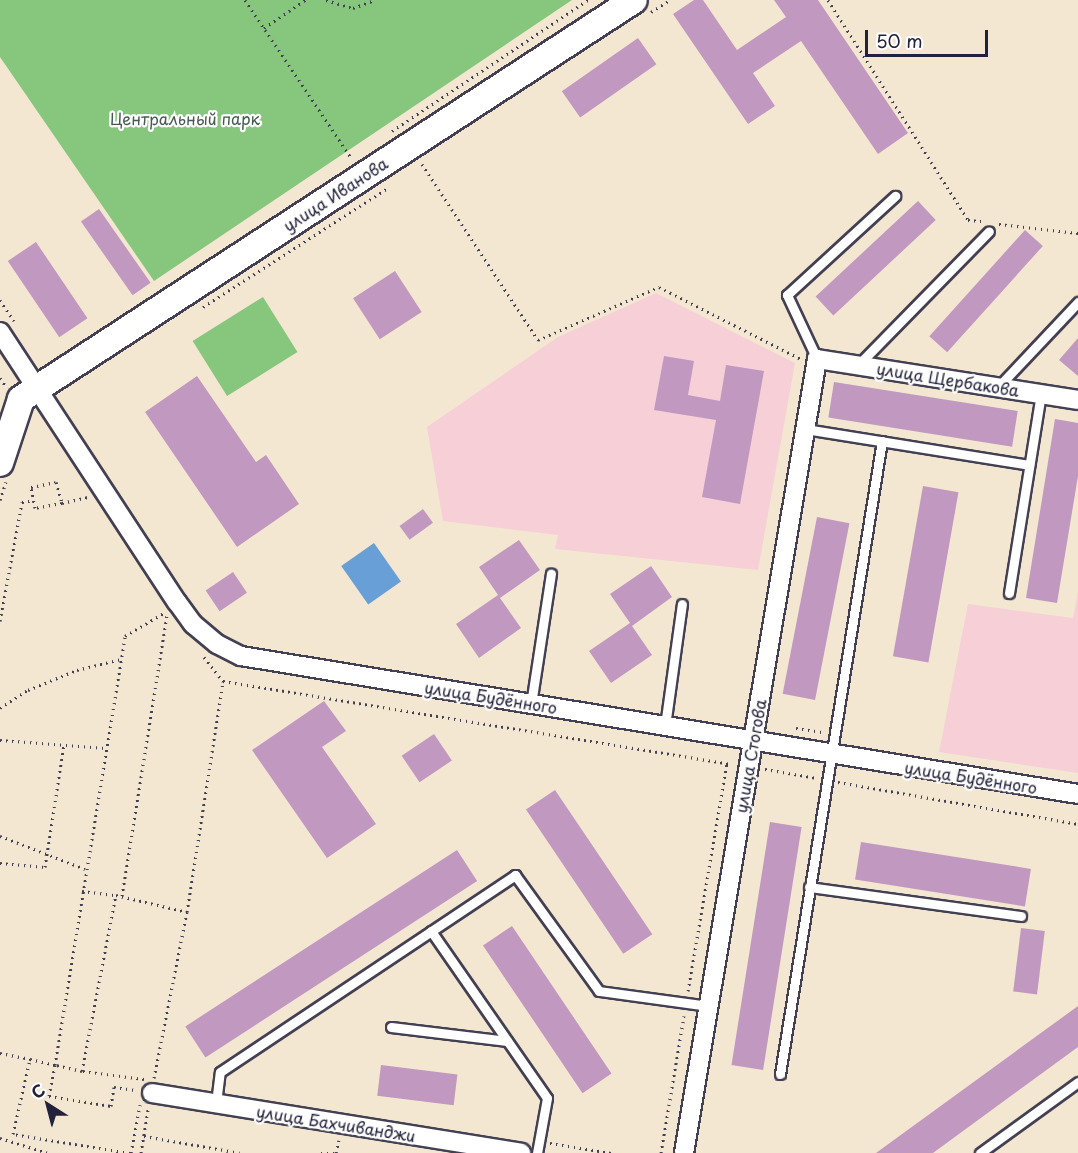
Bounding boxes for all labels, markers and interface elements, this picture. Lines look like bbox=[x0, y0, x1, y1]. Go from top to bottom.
scale bar bbox=[868, 18, 991, 56]
text: 50 m bbox=[876, 27, 923, 54]
park label: Центральный парк bbox=[110, 108, 260, 128]
street label: улица Иванова bbox=[278, 152, 392, 236]
street label: улица Щербакова bbox=[875, 358, 1021, 400]
street label: улица Будённого bbox=[423, 677, 559, 717]
street label: улица Стогова bbox=[730, 697, 770, 815]
street label: улица Будённого bbox=[903, 757, 1039, 797]
north arrow bbox=[18, 1075, 78, 1135]
text: С bbox=[25, 1077, 49, 1104]
street label: улица Бахчиванджи bbox=[255, 1101, 417, 1145]

